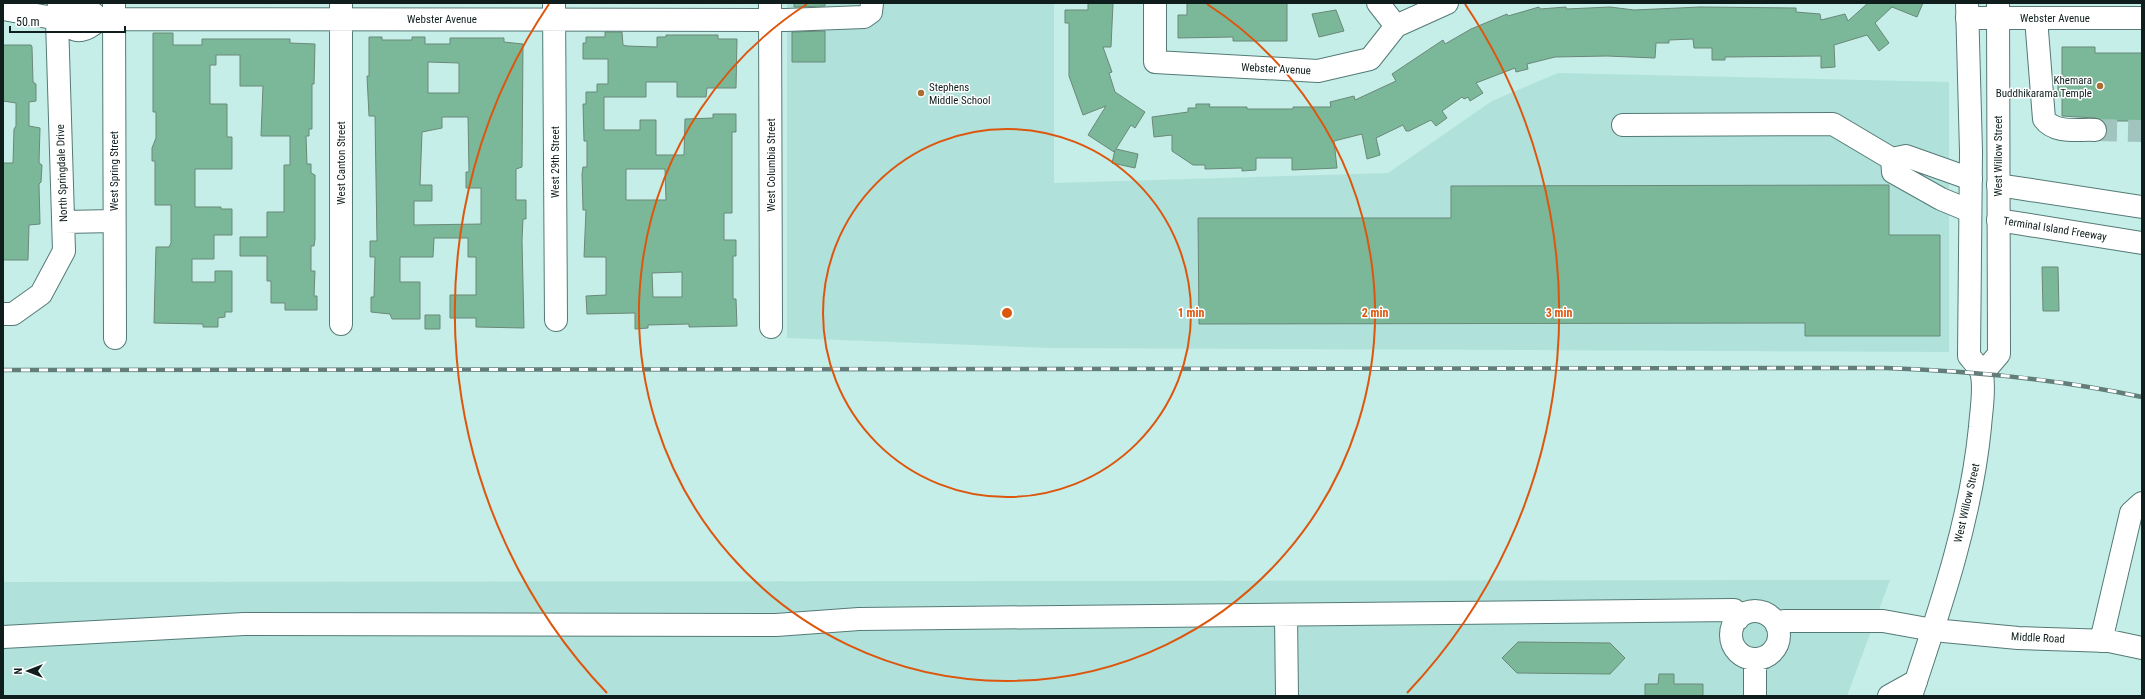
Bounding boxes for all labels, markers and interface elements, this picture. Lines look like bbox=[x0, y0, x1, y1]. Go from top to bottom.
scale bar bbox=[10, 8, 125, 34]
street label: Webster Avenue bbox=[2020, 12, 2090, 25]
street label: Webster Avenue bbox=[407, 13, 477, 26]
text: 50 m bbox=[16, 15, 40, 29]
street label: Webster Avenue bbox=[1241, 61, 1311, 77]
place label: Khemara Buddhikarama Temple bbox=[1996, 74, 2092, 100]
place label: Stephens Middle School bbox=[929, 81, 991, 107]
marker: Khemara Buddhikarama Temple bbox=[2095, 81, 2105, 91]
marker: Stephens Middle School bbox=[916, 88, 926, 98]
street label: West Willow Street bbox=[1992, 115, 2005, 197]
street label: West Columbia Street bbox=[765, 118, 778, 212]
street label: West Canton Street bbox=[335, 121, 348, 205]
street label: North Springdale Drive bbox=[54, 124, 70, 222]
street label: West 29th Street bbox=[549, 126, 562, 198]
street label: West Spring Street bbox=[108, 131, 121, 211]
street label: Terminal Island Freeway bbox=[2002, 214, 2108, 244]
centre of rings bbox=[1000, 306, 1014, 320]
text: 1 min bbox=[1178, 306, 1204, 320]
text: 2 min bbox=[1362, 306, 1388, 320]
text: 3 min bbox=[1546, 306, 1572, 320]
street label: West Willow Street bbox=[1952, 462, 1982, 544]
street label: Middle Road bbox=[2011, 630, 2065, 646]
north arrow bbox=[8, 651, 48, 691]
text: N bbox=[12, 667, 25, 674]

